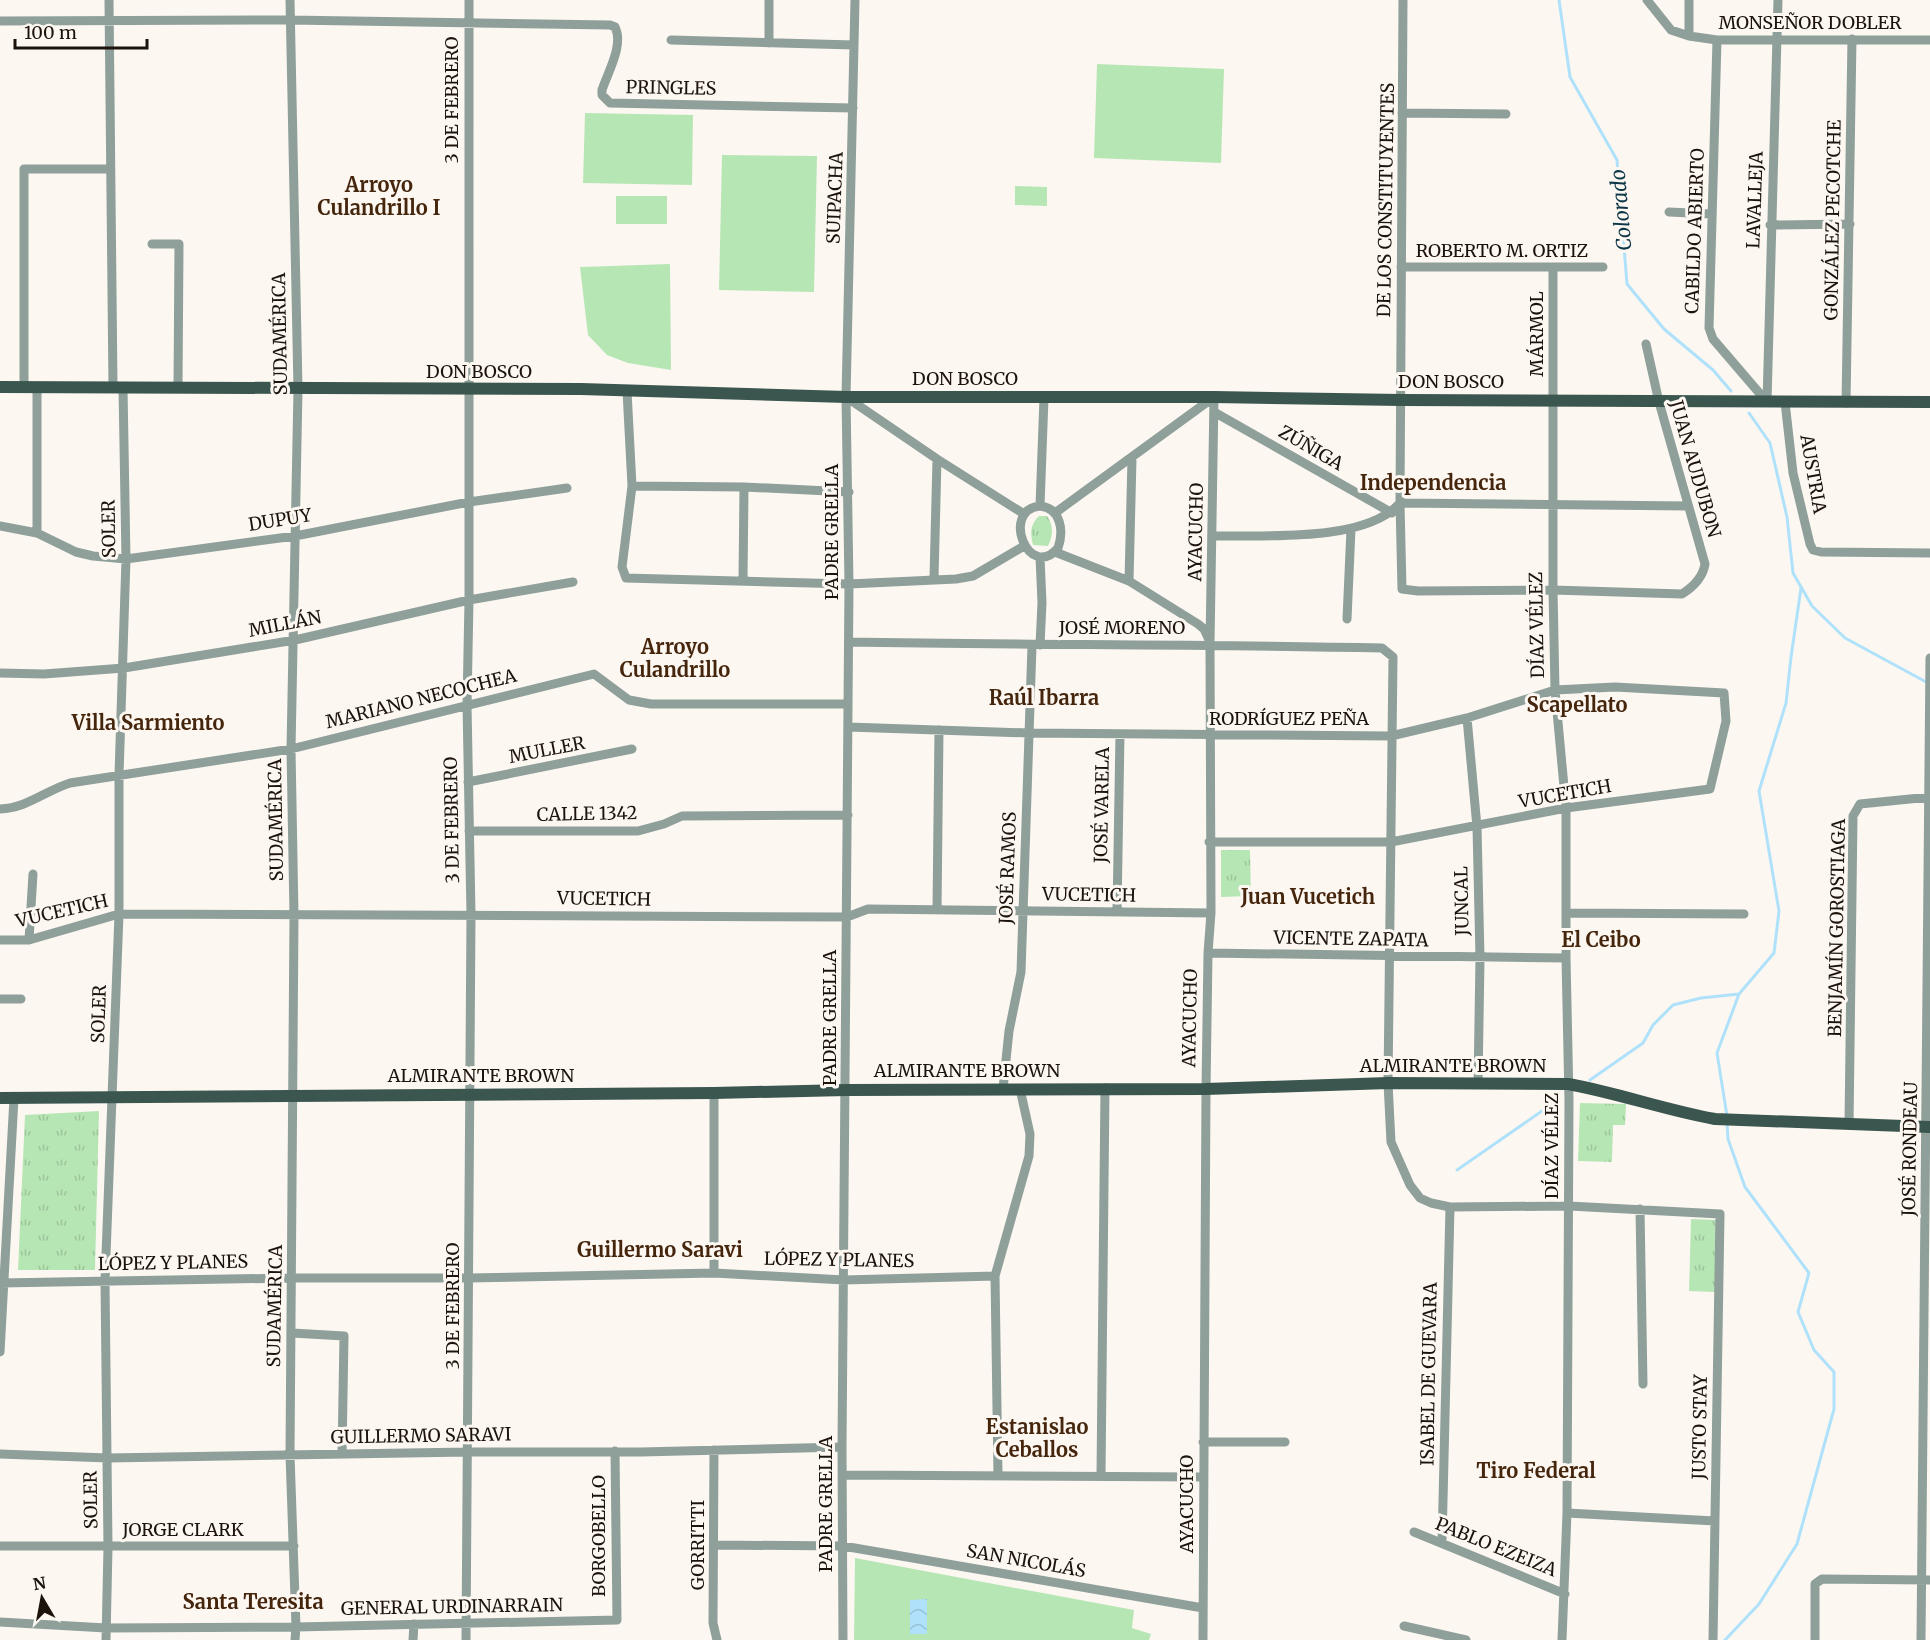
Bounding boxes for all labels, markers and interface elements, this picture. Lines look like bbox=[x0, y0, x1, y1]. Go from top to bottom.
street label: MONSEÑOR DOBLER bbox=[1718, 11, 1902, 34]
scale bar bbox=[15, 12, 147, 50]
text: 100 m bbox=[24, 21, 77, 44]
street label: 3 DE FEBRERO bbox=[440, 37, 463, 163]
street label: PRINGLES bbox=[626, 75, 717, 100]
street label: DE LOS CONSTITUYENTES bbox=[1372, 82, 1399, 317]
street label: GONZÁLEZ PECOTCHE bbox=[1819, 119, 1846, 321]
street label: CABILDO ABIERTO bbox=[1680, 148, 1709, 314]
street label: SUIPACHA bbox=[821, 151, 848, 244]
street label: LAVALLEJA bbox=[1741, 151, 1768, 249]
water label: Colorado bbox=[1604, 168, 1637, 252]
district label: Arroyo Culandrillo I bbox=[317, 172, 441, 220]
street label: ROBERTO M. ORTIZ bbox=[1416, 239, 1588, 262]
street label: SUDAMÉRICA bbox=[267, 272, 292, 396]
street label: MÁRMOL bbox=[1525, 291, 1548, 377]
street label: DON BOSCO bbox=[426, 360, 532, 383]
street label: DON BOSCO bbox=[912, 367, 1018, 390]
street label: DON BOSCO bbox=[1398, 370, 1504, 393]
street label: JUAN AUDUBON bbox=[1665, 397, 1726, 540]
street label: ZÚÑIGA bbox=[1275, 420, 1348, 475]
street label: AUSTRIA bbox=[1795, 432, 1832, 516]
street label: PADRE GRELLA bbox=[820, 463, 843, 600]
district label: Independencia bbox=[1360, 470, 1506, 495]
street label: AYACUCHO bbox=[1183, 483, 1208, 582]
street label: SOLER bbox=[96, 499, 121, 558]
street label: DUPUY bbox=[247, 503, 314, 536]
street label: DÍAZ VÉLEZ bbox=[1524, 572, 1549, 679]
street label: MILLÁN bbox=[246, 605, 323, 642]
street label: JOSÉ MORENO bbox=[1058, 616, 1185, 639]
district label: Arroyo Culandrillo bbox=[620, 634, 730, 682]
street label: MARIANO NECOCHEA bbox=[323, 664, 519, 733]
district label: Raúl Ibarra bbox=[989, 685, 1099, 710]
district label: Scapellato bbox=[1527, 692, 1627, 717]
street label: RODRÍGUEZ PEÑA bbox=[1209, 707, 1369, 730]
district label: Villa Sarmiento bbox=[71, 710, 224, 735]
street label: MULLER bbox=[507, 731, 587, 768]
street label: JOSÉ VARELA bbox=[1089, 746, 1114, 864]
street label: 3 DE FEBRERO bbox=[439, 756, 464, 884]
street label: SUDAMÉRICA bbox=[263, 758, 288, 882]
street label: VUCETICH bbox=[1516, 774, 1613, 813]
street label: CALLE 1342 bbox=[536, 801, 638, 826]
street label: JOSÉ RAMOS bbox=[994, 811, 1021, 926]
street label: BENJAMÍN GOROSTIAGA bbox=[1823, 818, 1850, 1037]
street label: JUNCAL bbox=[1449, 866, 1474, 937]
street label: VUCETICH bbox=[1041, 882, 1136, 907]
district label: Juan Vucetich bbox=[1240, 884, 1376, 909]
street label: VUCETICH bbox=[556, 886, 651, 911]
street label: VUCETICH bbox=[13, 889, 110, 933]
street label: VICENTE ZAPATA bbox=[1272, 926, 1429, 951]
district label: El Ceibo bbox=[1561, 927, 1641, 952]
street label: PADRE GRELLA bbox=[818, 949, 841, 1086]
street label: AYACUCHO bbox=[1177, 969, 1202, 1068]
street label: SOLER bbox=[86, 984, 111, 1044]
street label: ALMIRANTE BROWN bbox=[1359, 1054, 1546, 1077]
street label: ALMIRANTE BROWN bbox=[873, 1059, 1060, 1082]
street label: ALMIRANTE BROWN bbox=[387, 1064, 574, 1087]
street label: JOSÉ RONDEAU bbox=[1897, 1081, 1922, 1218]
street label: DÍAZ VÉLEZ bbox=[1540, 1093, 1563, 1199]
district label: Guillermo Saravi bbox=[577, 1237, 743, 1262]
street label: 3 DE FEBRERO bbox=[441, 1243, 464, 1369]
street label: SUDAMÉRICA bbox=[262, 1244, 287, 1367]
street label: LÓPEZ Y PLANES bbox=[764, 1247, 915, 1272]
street label: LÓPEZ Y PLANES bbox=[98, 1250, 249, 1275]
street label: ISABEL DE GUEVARA bbox=[1415, 1282, 1442, 1466]
street label: JUSTO STAY bbox=[1687, 1374, 1712, 1481]
district label: Estanislao Ceballos bbox=[986, 1414, 1088, 1462]
street label: GUILLERMO SARAVI bbox=[331, 1422, 511, 1449]
street label: PADRE GRELLA bbox=[814, 1435, 837, 1572]
street label: AYACUCHO bbox=[1175, 1455, 1198, 1554]
district label: Tiro Federal bbox=[1476, 1458, 1596, 1483]
street label: SOLER bbox=[78, 1470, 103, 1529]
street label: BORGOBELLO bbox=[587, 1475, 610, 1597]
street label: GORRITTI bbox=[686, 1500, 709, 1590]
street label: PABLO EZEIZA bbox=[1432, 1512, 1561, 1581]
street label: JORGE CLARK bbox=[121, 1518, 244, 1541]
street label: SAN NICOLÁS bbox=[965, 1539, 1088, 1582]
north arrow bbox=[12, 1568, 72, 1628]
text: N bbox=[31, 1572, 48, 1594]
district label: Santa Teresita bbox=[182, 1589, 324, 1614]
street label: GENERAL URDINARRAIN bbox=[341, 1593, 563, 1620]

